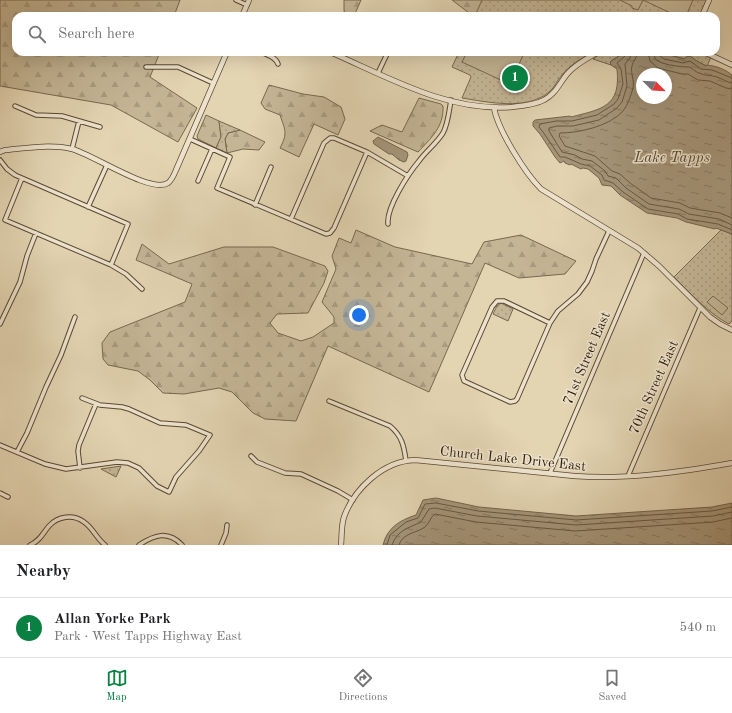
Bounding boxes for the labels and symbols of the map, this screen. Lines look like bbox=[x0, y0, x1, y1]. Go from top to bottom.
pin: 1 bbox=[502, 63, 528, 93]
north arrow bbox=[636, 68, 672, 104]
water label: Lake Tapps bbox=[633, 151, 710, 166]
your location bbox=[349, 305, 369, 325]
street label: 71st Street East bbox=[561, 310, 613, 407]
street label: 70th Street East bbox=[627, 338, 681, 437]
street label: Church Lake Drive East bbox=[439, 444, 587, 474]

